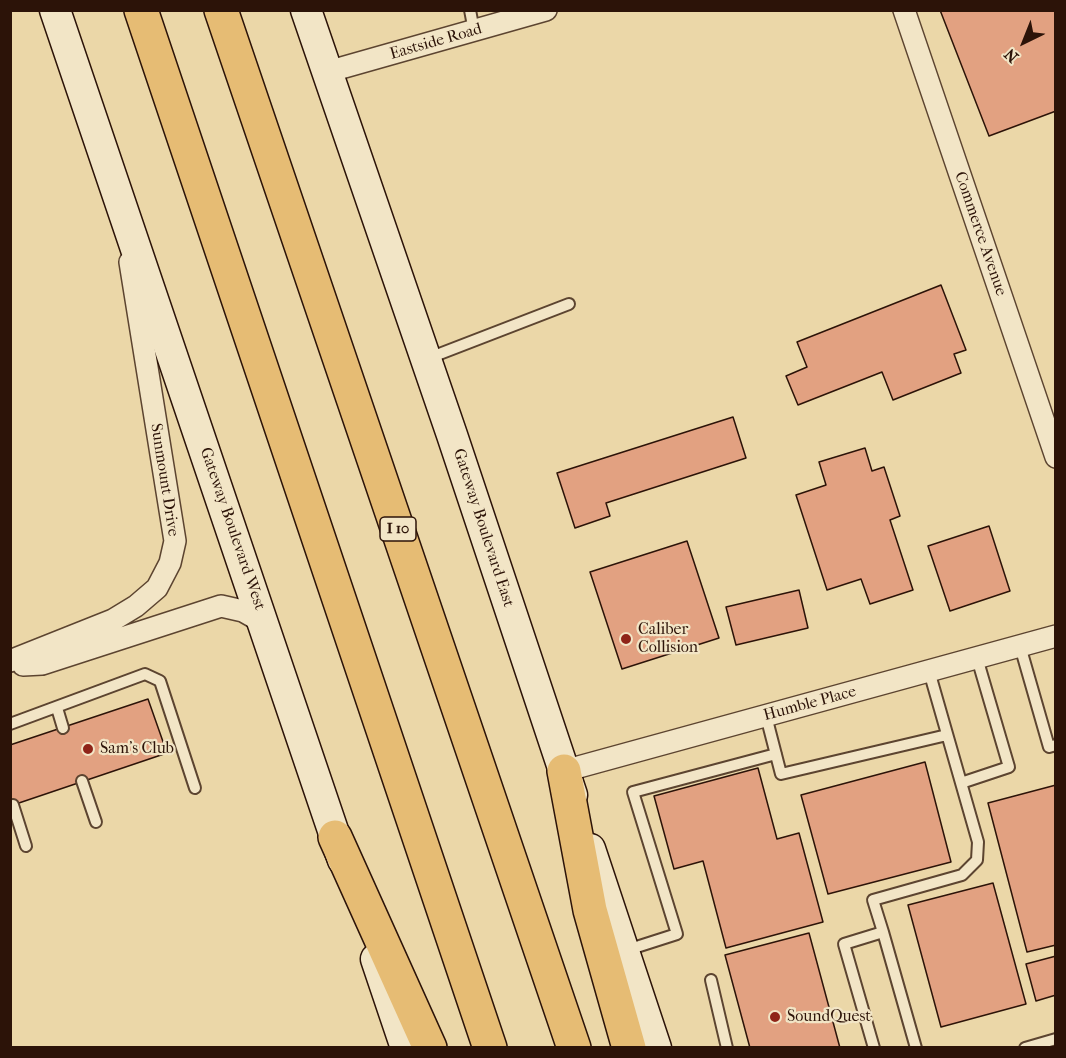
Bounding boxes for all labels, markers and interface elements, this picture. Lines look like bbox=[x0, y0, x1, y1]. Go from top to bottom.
north arrow bbox=[994, 12, 1054, 72]
street label: Eastside Road bbox=[388, 20, 484, 64]
text: N bbox=[1000, 44, 1022, 67]
street label: Commerce Avenue bbox=[950, 169, 1010, 299]
street label: Sunmount Drive bbox=[146, 422, 182, 538]
street label: Gateway Boulevard West bbox=[195, 445, 269, 613]
street label: Gateway Boulevard East bbox=[448, 446, 518, 610]
road number: I 10 bbox=[380, 517, 416, 541]
place label: Caliber Collision bbox=[638, 620, 698, 658]
marker: Caliber Collision bbox=[619, 632, 633, 646]
street label: Humble Place bbox=[762, 682, 858, 726]
place label: Sam's Club bbox=[100, 739, 174, 759]
marker: Sam's Club bbox=[81, 742, 95, 756]
place label: SoundQuest bbox=[787, 1007, 871, 1027]
marker: SoundQuest bbox=[768, 1010, 782, 1024]

